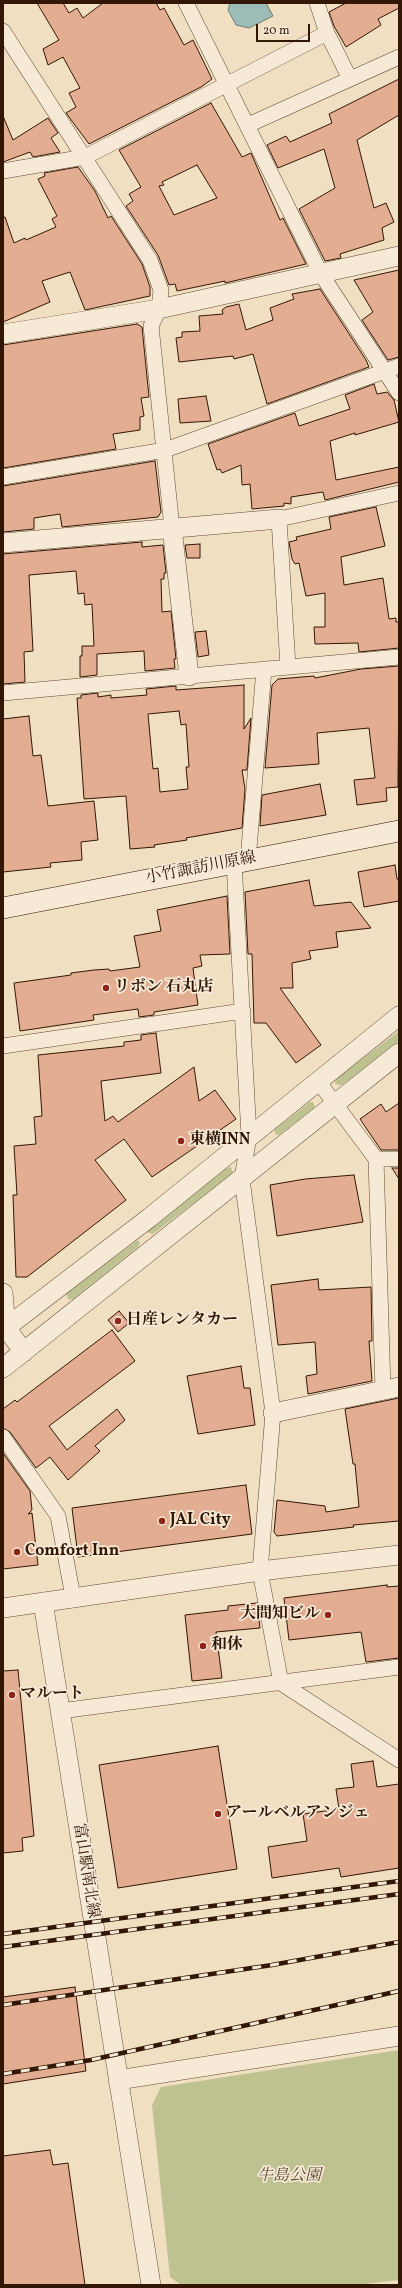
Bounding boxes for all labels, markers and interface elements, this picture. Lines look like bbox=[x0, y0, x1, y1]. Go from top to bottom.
scale bar bbox=[258, 16, 312, 42]
text: 20 m bbox=[263, 23, 290, 39]
street label: 小竹諏訪川原線 bbox=[144, 849, 258, 889]
place label: リボン 石丸店 bbox=[114, 978, 213, 998]
marker: リボン 石丸店 bbox=[101, 983, 111, 993]
place label: 東横INN bbox=[189, 1131, 250, 1151]
marker: 東横INN bbox=[176, 1136, 186, 1146]
place label: 日産レンタカー bbox=[126, 1311, 238, 1331]
marker: 日産レンタカー bbox=[113, 1316, 123, 1326]
place label: JAL City bbox=[170, 1511, 231, 1531]
marker: JAL City bbox=[157, 1516, 167, 1526]
place label: Comfort Inn bbox=[25, 1542, 119, 1562]
marker: Comfort Inn bbox=[12, 1547, 22, 1557]
place label: 大間知ビル bbox=[240, 1605, 320, 1625]
marker: 大間知ビル bbox=[323, 1610, 333, 1620]
place label: 和休 bbox=[211, 1636, 243, 1656]
marker: 和休 bbox=[198, 1641, 208, 1651]
place label: マルート bbox=[20, 1685, 84, 1705]
marker: マルート bbox=[7, 1690, 17, 1700]
place label: アールベルアンジェ bbox=[226, 1804, 370, 1824]
marker: アールベルアンジェ bbox=[213, 1809, 223, 1819]
street label: 富山駅南北線 bbox=[68, 1822, 102, 1920]
park label: 牛島公園 bbox=[257, 2167, 321, 2187]

